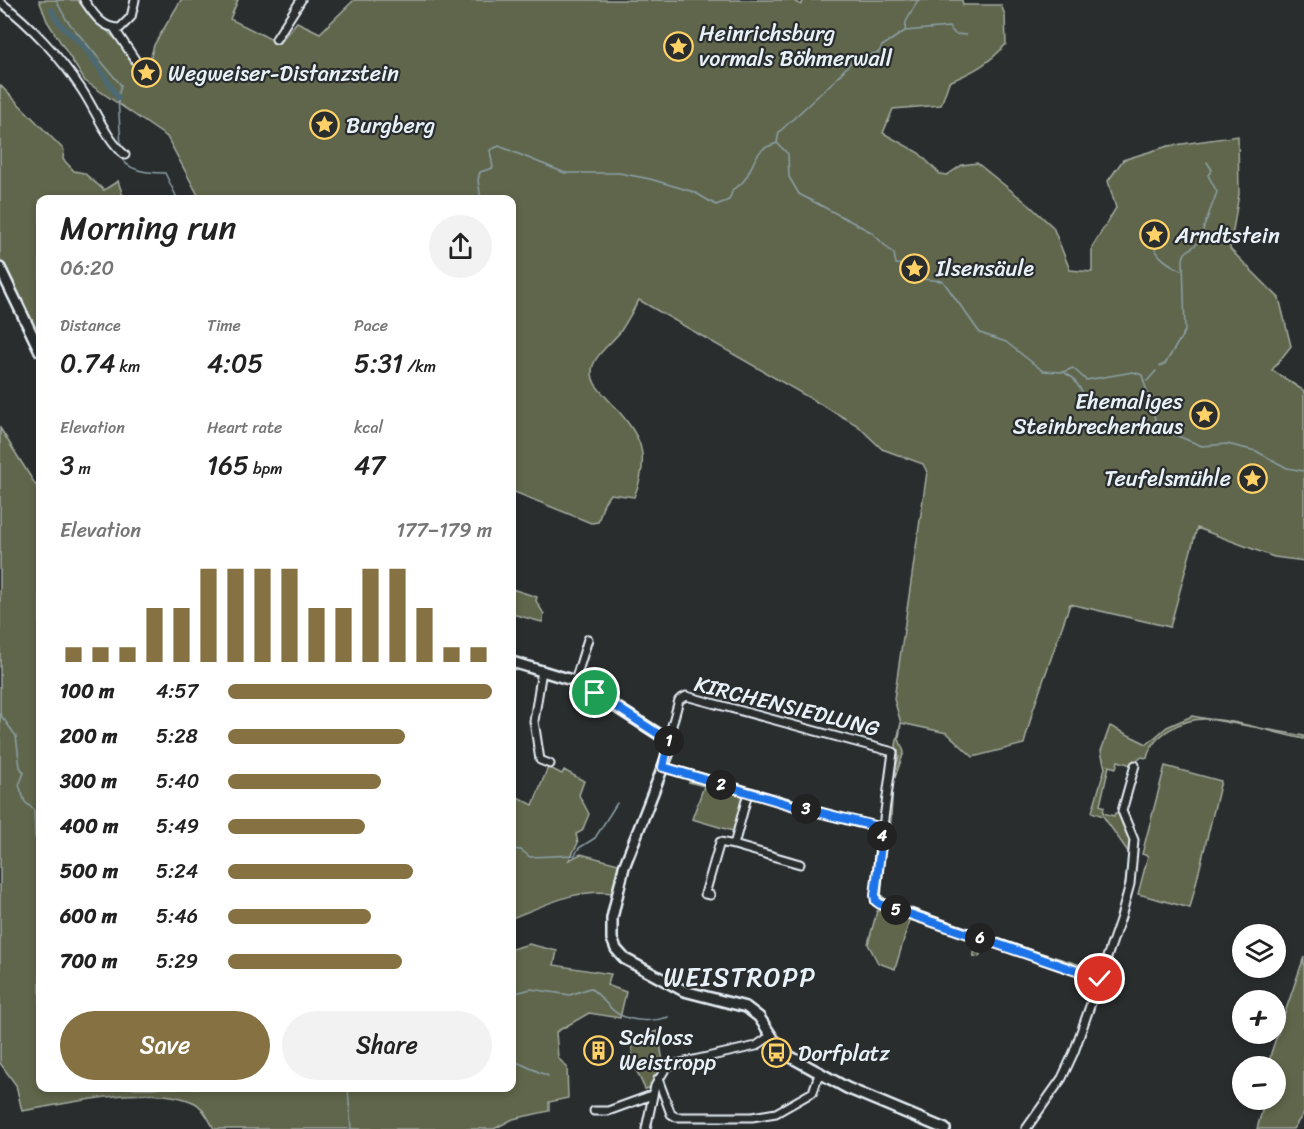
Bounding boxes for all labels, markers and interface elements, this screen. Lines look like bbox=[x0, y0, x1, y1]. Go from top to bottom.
place label: Heinrichsburg vormals Böhmerwall bbox=[699, 14, 893, 78]
place icon: Heinrichsburg vormals Böhmerwall bbox=[662, 30, 694, 62]
place label: Wegweiser-Distanzstein bbox=[168, 54, 399, 93]
place icon: Wegweiser-Distanzstein bbox=[131, 57, 163, 89]
place label: Burgberg bbox=[346, 106, 435, 145]
place icon: Burgberg bbox=[309, 109, 341, 141]
text: Morning run bbox=[60, 199, 236, 257]
button: share bbox=[429, 215, 492, 278]
place label: Arndtstein bbox=[1174, 216, 1280, 255]
place icon: Arndtstein bbox=[1138, 219, 1170, 251]
place label: Ilsensäule bbox=[935, 249, 1035, 288]
text: 06:20 bbox=[60, 251, 114, 286]
place icon: Ilsensäule bbox=[899, 252, 931, 284]
text: Distance bbox=[60, 311, 121, 340]
text: Time bbox=[207, 311, 241, 340]
text: Pace bbox=[354, 311, 388, 340]
text: 0.74 bbox=[60, 340, 115, 386]
text: 4:05 bbox=[207, 340, 263, 386]
text: 5:31 bbox=[354, 340, 403, 386]
text: km bbox=[115, 352, 140, 381]
text: /km bbox=[403, 352, 436, 381]
place label: Ehemaliges Steinbrecherhaus bbox=[1013, 382, 1184, 446]
place icon: Ehemaliges Steinbrecherhaus bbox=[1188, 398, 1220, 430]
text: Elevation bbox=[60, 413, 125, 442]
text: Heart rate bbox=[207, 413, 282, 442]
text: kcal bbox=[354, 413, 383, 442]
text: 3 bbox=[60, 442, 74, 488]
text: 165 bbox=[207, 442, 249, 488]
text: 47 bbox=[354, 442, 385, 488]
text: m bbox=[74, 454, 91, 483]
text: bpm bbox=[249, 454, 283, 483]
place label: Teufelsmühle bbox=[1104, 459, 1231, 498]
place icon: Teufelsmühle bbox=[1236, 462, 1268, 494]
text: Elevation bbox=[60, 513, 141, 548]
text: 177–179 m bbox=[396, 513, 492, 548]
street label: KIRCHENSIEDLUNG bbox=[690, 664, 884, 748]
pin bbox=[569, 667, 620, 718]
text: 100 m bbox=[60, 674, 114, 709]
text: 4:57 bbox=[156, 674, 198, 709]
icon: arrive bbox=[578, 676, 611, 709]
text: 200 m bbox=[60, 719, 117, 754]
text: 5:28 bbox=[156, 719, 198, 754]
pin: 1 bbox=[654, 726, 684, 756]
text: 1 bbox=[666, 726, 672, 755]
text: 300 m bbox=[60, 764, 117, 799]
text: 5:40 bbox=[156, 764, 199, 799]
pin: 2 bbox=[706, 770, 736, 800]
text: 2 bbox=[716, 770, 726, 799]
pin: 3 bbox=[791, 794, 821, 824]
text: 3 bbox=[802, 794, 810, 823]
text: 400 m bbox=[60, 809, 118, 844]
text: 5:49 bbox=[156, 809, 199, 844]
pin: 4 bbox=[867, 821, 897, 851]
text: 4 bbox=[877, 821, 887, 850]
text: 500 m bbox=[60, 854, 118, 889]
text: 5:24 bbox=[156, 854, 198, 889]
pin: 5 bbox=[881, 895, 911, 925]
text: 5 bbox=[891, 895, 901, 924]
text: 600 m bbox=[60, 899, 117, 934]
text: 5:46 bbox=[156, 899, 198, 934]
pin: 6 bbox=[965, 923, 995, 953]
text: 6 bbox=[975, 923, 985, 952]
map controls bbox=[1232, 924, 1286, 1110]
button: layers bbox=[1232, 924, 1286, 978]
text: 700 m bbox=[60, 944, 117, 979]
text: 5:29 bbox=[156, 944, 198, 979]
pin bbox=[1074, 953, 1125, 1004]
district label: WEISTROPP bbox=[663, 954, 817, 1000]
icon: check bbox=[1083, 962, 1116, 995]
button: + bbox=[1232, 990, 1286, 1044]
button: Save bbox=[60, 1011, 270, 1080]
button: Share bbox=[282, 1011, 492, 1080]
place label: Schloss Weistropp bbox=[619, 1018, 717, 1082]
building icon: Schloss Weistropp bbox=[582, 1034, 614, 1066]
place label: Dorfplatz bbox=[798, 1034, 890, 1073]
bus stop icon: Dorfplatz bbox=[761, 1037, 793, 1069]
button: − bbox=[1232, 1056, 1286, 1110]

